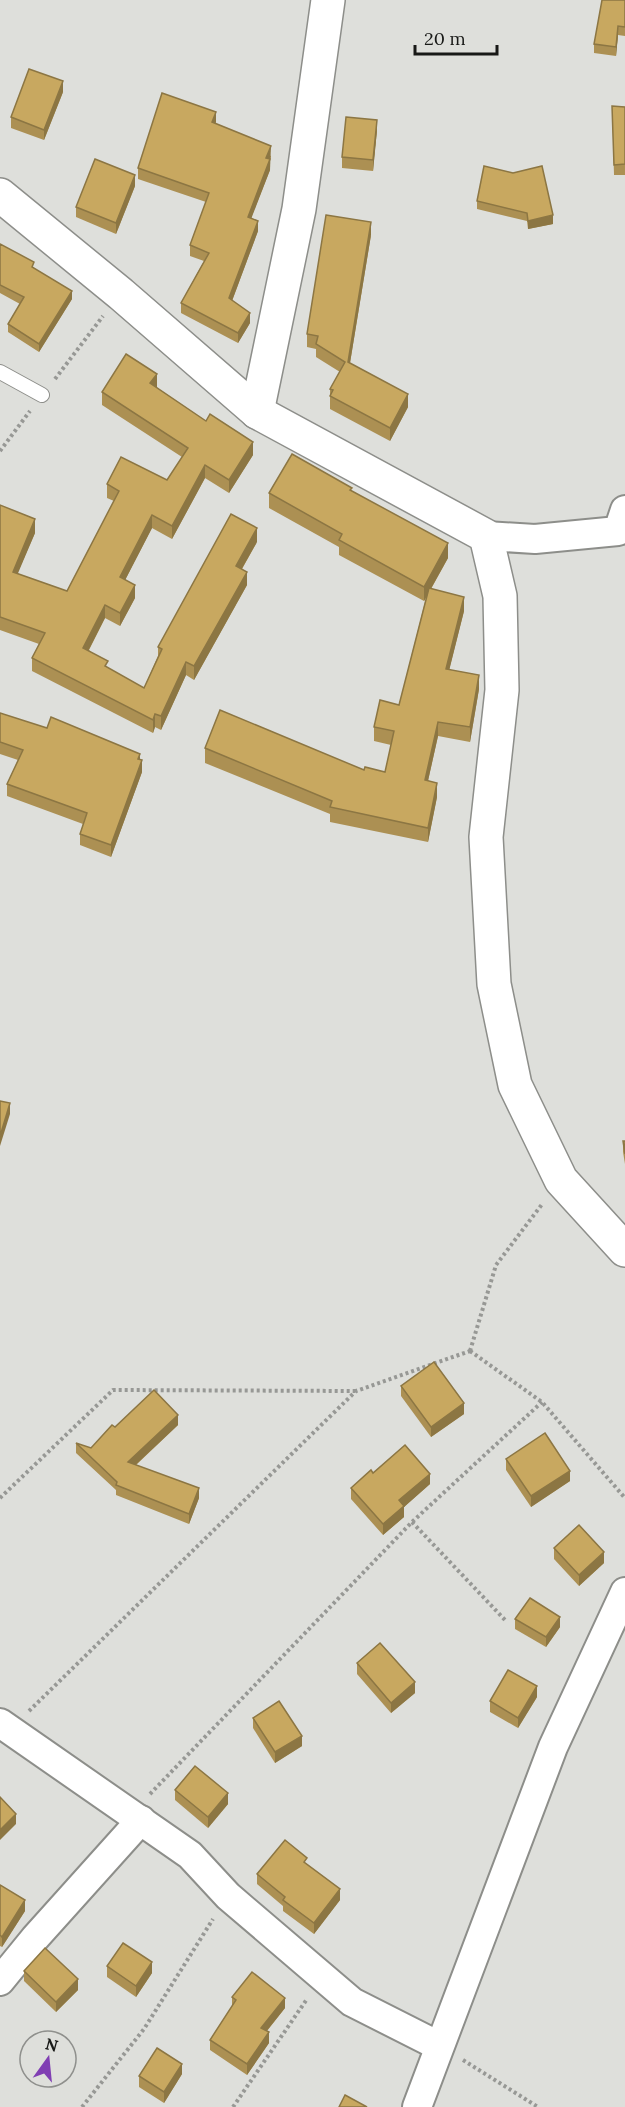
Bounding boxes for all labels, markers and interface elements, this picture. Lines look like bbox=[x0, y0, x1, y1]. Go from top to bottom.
scale bar bbox=[415, 18, 498, 56]
text: 20 m bbox=[424, 27, 466, 50]
north arrow bbox=[18, 2029, 78, 2089]
text: N bbox=[43, 2033, 60, 2056]

